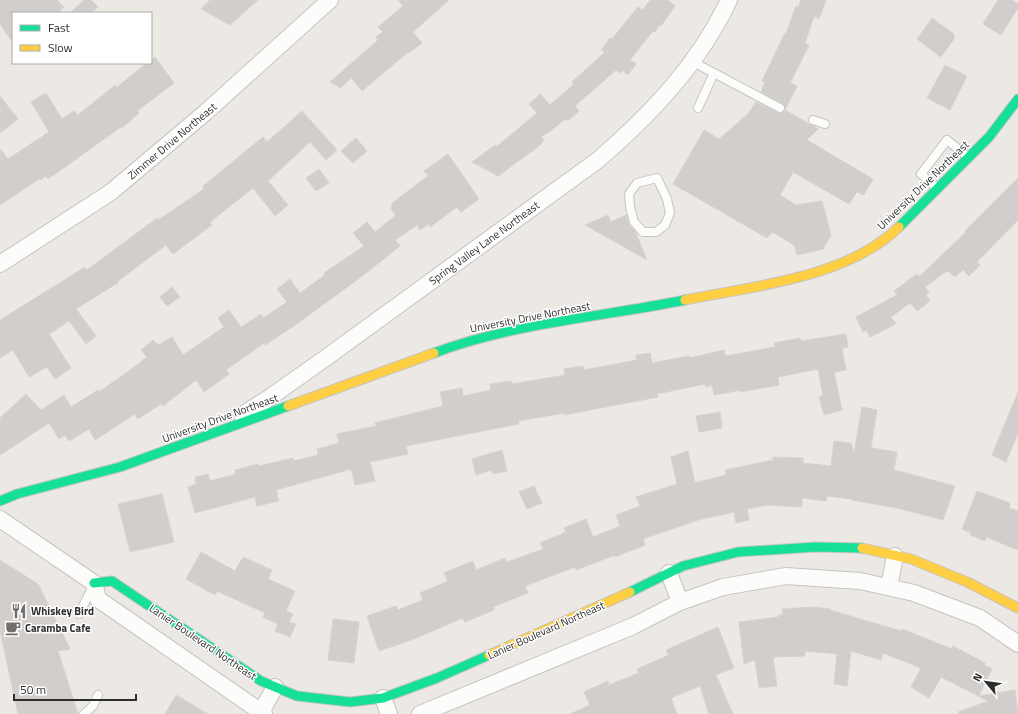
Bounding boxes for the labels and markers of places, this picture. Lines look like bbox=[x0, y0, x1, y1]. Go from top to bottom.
restaurant icon: Whiskey Bird bbox=[10, 602, 28, 620]
place label: Whiskey Bird bbox=[31, 603, 94, 619]
cafe icon: Caramba Cafe bbox=[4, 619, 22, 637]
place label: Caramba Cafe bbox=[25, 620, 91, 636]

